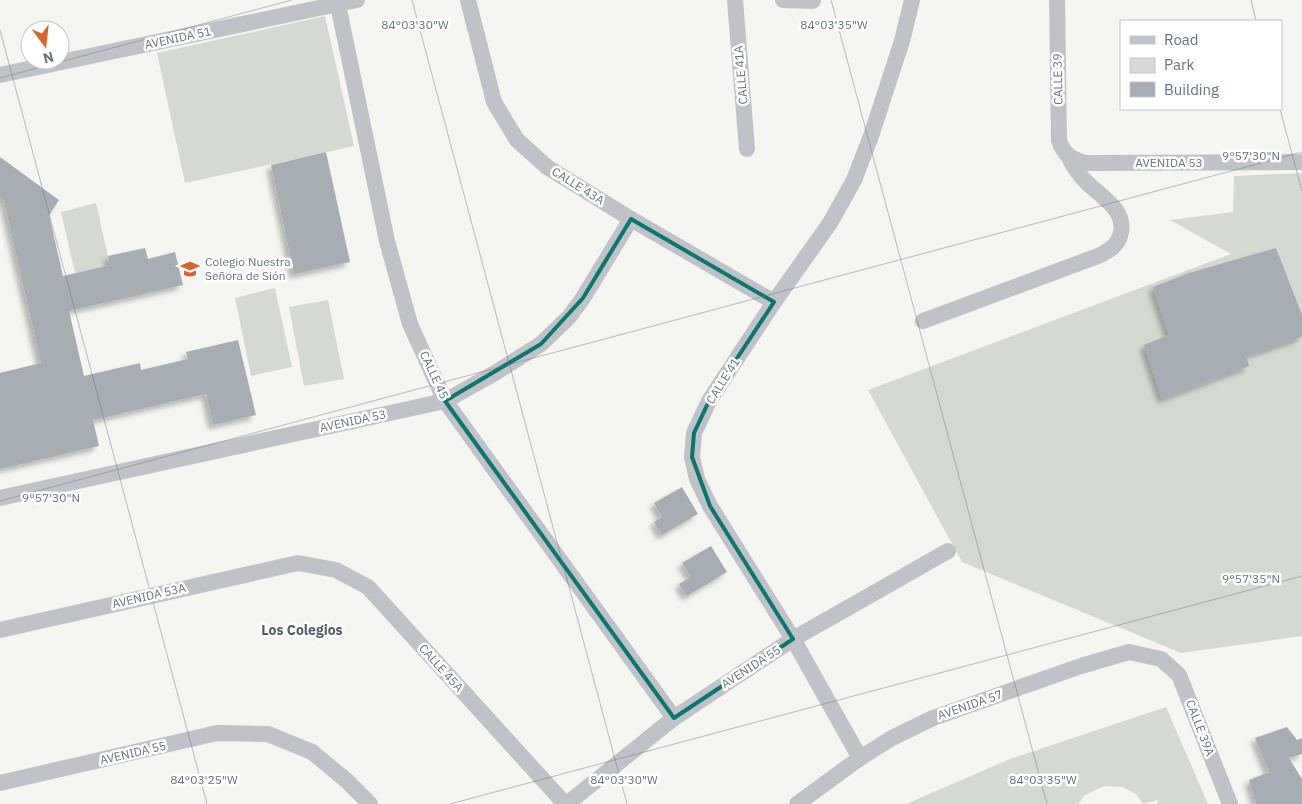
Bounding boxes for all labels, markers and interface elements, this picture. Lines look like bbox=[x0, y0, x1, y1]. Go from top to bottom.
text: 84°03'30"W bbox=[381, 17, 449, 32]
text: 84°03'35"W bbox=[800, 17, 868, 32]
north arrow bbox=[20, 20, 70, 70]
legend bbox=[1120, 20, 1282, 110]
street label: AVENIDA 51 bbox=[143, 23, 213, 52]
text: Road bbox=[1164, 30, 1199, 49]
street label: CALLE 41A bbox=[730, 45, 751, 105]
text: N bbox=[41, 48, 56, 68]
street label: CALLE 39 bbox=[1050, 53, 1065, 105]
text: Park bbox=[1164, 55, 1194, 74]
text: Building bbox=[1164, 80, 1219, 99]
text: 9°57'30"N bbox=[1222, 148, 1280, 163]
street label: AVENIDA 53 bbox=[1135, 155, 1203, 170]
street label: CALLE 43A bbox=[549, 164, 608, 208]
place label: Colegio Nuestra Señora de Sión bbox=[205, 254, 291, 283]
school or university icon: Colegio Nuestra Señora de Sión bbox=[179, 258, 201, 280]
street label: CALLE 45 bbox=[417, 348, 452, 401]
street label: CALLE 41 bbox=[703, 355, 743, 407]
street label: AVENIDA 53 bbox=[318, 406, 388, 435]
text: 9°57'30"N bbox=[22, 490, 80, 505]
text: 9°57'35"N bbox=[1222, 571, 1280, 586]
street label: AVENIDA 53A bbox=[111, 580, 188, 611]
district label: Los Colegios bbox=[261, 621, 343, 639]
street label: CALLE 45A bbox=[416, 641, 467, 695]
street label: AVENIDA 55 bbox=[718, 642, 783, 691]
street label: AVENIDA 57 bbox=[935, 686, 1004, 723]
street label: CALLE 39A bbox=[1183, 698, 1218, 758]
street label: AVENIDA 55 bbox=[98, 738, 168, 767]
text: 84°03'25"W bbox=[170, 772, 238, 787]
text: 84°03'30"W bbox=[590, 772, 658, 787]
text: 84°03'35"W bbox=[1009, 772, 1077, 787]

